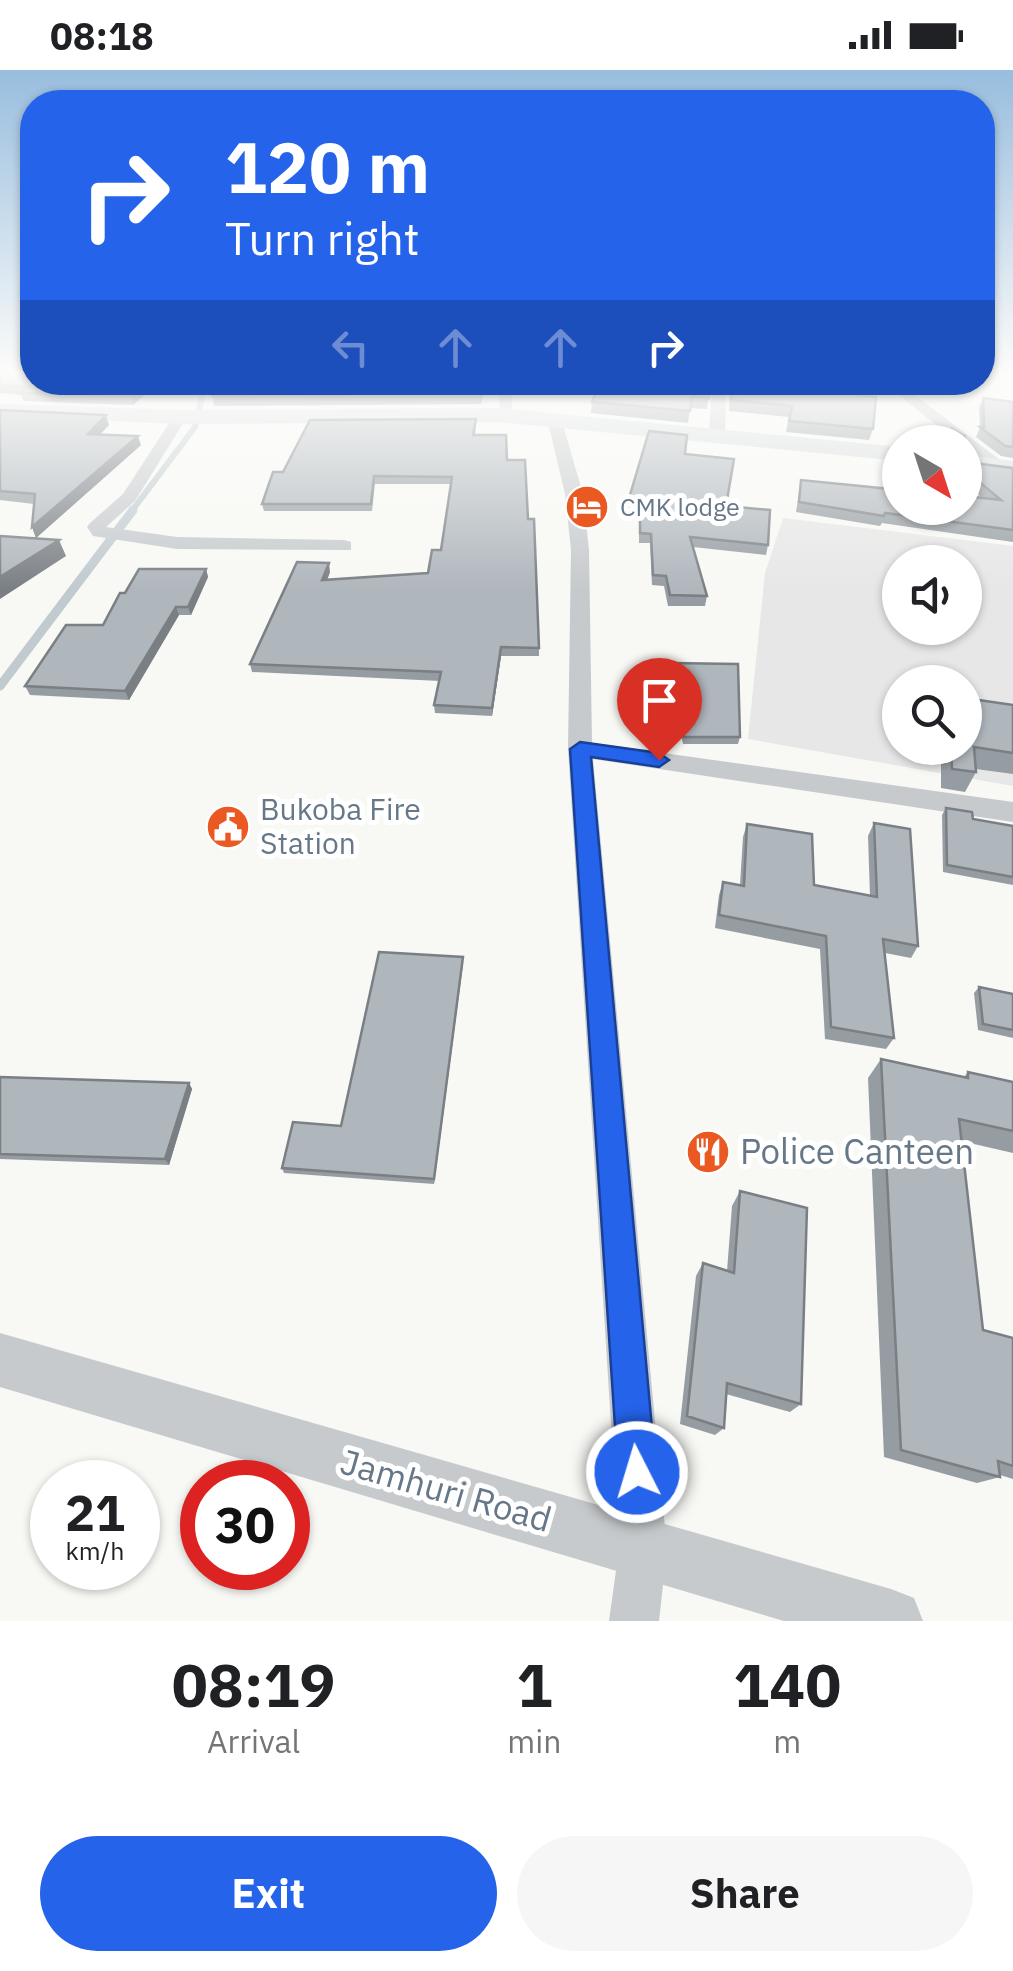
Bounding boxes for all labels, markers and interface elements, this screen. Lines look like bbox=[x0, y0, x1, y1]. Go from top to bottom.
text: 08:18 bbox=[50, 11, 154, 60]
text: 120 m bbox=[225, 121, 430, 212]
icon: right bbox=[60, 130, 190, 260]
text: Turn right bbox=[225, 209, 420, 267]
icon: left bbox=[323, 320, 378, 375]
icon: ahead bbox=[428, 320, 483, 375]
icon: ahead bbox=[533, 320, 588, 375]
icon: right bbox=[638, 320, 693, 375]
north arrow bbox=[882, 425, 982, 525]
map controls bbox=[882, 425, 982, 765]
hotel icon: CMK lodge bbox=[564, 484, 610, 530]
place label: CMK lodge bbox=[620, 490, 740, 523]
button: sound bbox=[882, 545, 982, 645]
pin bbox=[617, 658, 702, 761]
button: search bbox=[882, 665, 982, 765]
icon: arrive bbox=[632, 673, 687, 728]
place label: Bukoba Fire Station bbox=[260, 789, 421, 862]
public building icon: Bukoba Fire Station bbox=[205, 804, 251, 850]
place label: Police Canteen bbox=[740, 1128, 974, 1174]
restaurant icon: Police Canteen bbox=[685, 1129, 731, 1175]
position arrow bbox=[585, 1420, 689, 1524]
street label: Jamhuri Road bbox=[336, 1438, 557, 1542]
speed limit sign: 30 bbox=[180, 1460, 310, 1590]
text: 21 bbox=[65, 1480, 125, 1545]
text: km/h bbox=[66, 1534, 124, 1567]
text: 08:19 bbox=[172, 1645, 336, 1724]
text: 1 bbox=[516, 1645, 552, 1724]
text: 140 bbox=[733, 1645, 841, 1724]
text: Arrival bbox=[207, 1720, 300, 1762]
text: min bbox=[507, 1720, 561, 1762]
text: m bbox=[773, 1720, 801, 1762]
button: Exit bbox=[40, 1836, 497, 1951]
button: Share bbox=[517, 1836, 973, 1951]

